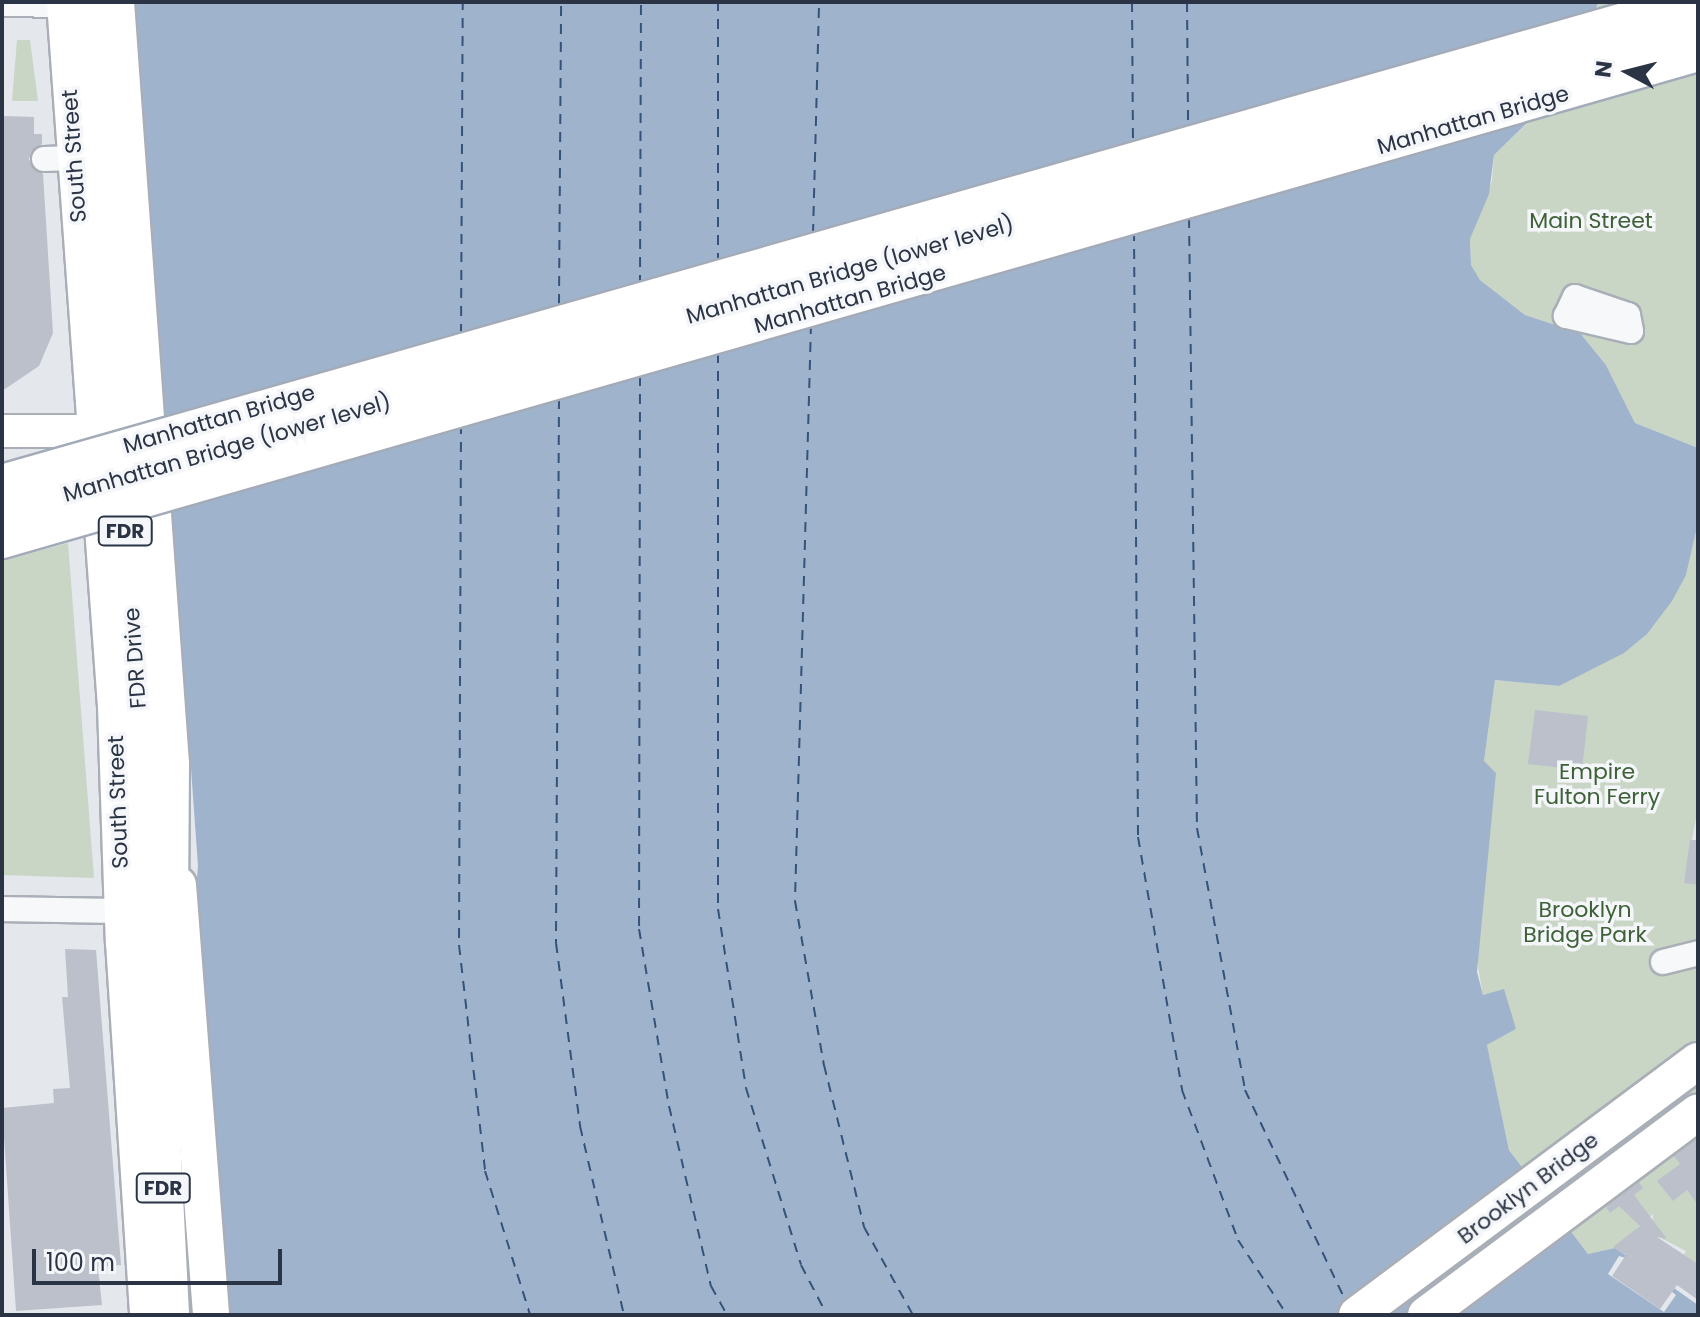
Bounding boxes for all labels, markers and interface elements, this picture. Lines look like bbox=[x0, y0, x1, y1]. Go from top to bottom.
north arrow bbox=[1588, 32, 1668, 112]
text: N bbox=[1587, 59, 1620, 79]
street label: Manhattan Bridge bbox=[1374, 80, 1572, 160]
street label: South Street bbox=[56, 89, 92, 223]
park label: Main Street bbox=[1529, 208, 1653, 234]
street label: Manhattan Bridge (lower level) bbox=[683, 210, 1017, 330]
street label: Manhattan Bridge bbox=[751, 259, 949, 339]
street label: Manhattan Bridge bbox=[120, 379, 318, 459]
street label: Manhattan Bridge (lower level) bbox=[60, 388, 394, 508]
road number: FDR bbox=[97, 515, 153, 547]
street label: FDR Drive bbox=[118, 607, 152, 709]
street label: South Street bbox=[102, 735, 134, 869]
park label: Empire Fulton Ferry bbox=[1534, 758, 1660, 810]
park label: Brooklyn Bridge Park bbox=[1523, 896, 1647, 948]
street label: Brooklyn Bridge bbox=[1452, 1126, 1604, 1250]
road number: FDR bbox=[135, 1172, 191, 1204]
scale bar bbox=[36, 1233, 286, 1283]
text: 100 m bbox=[46, 1246, 115, 1279]

